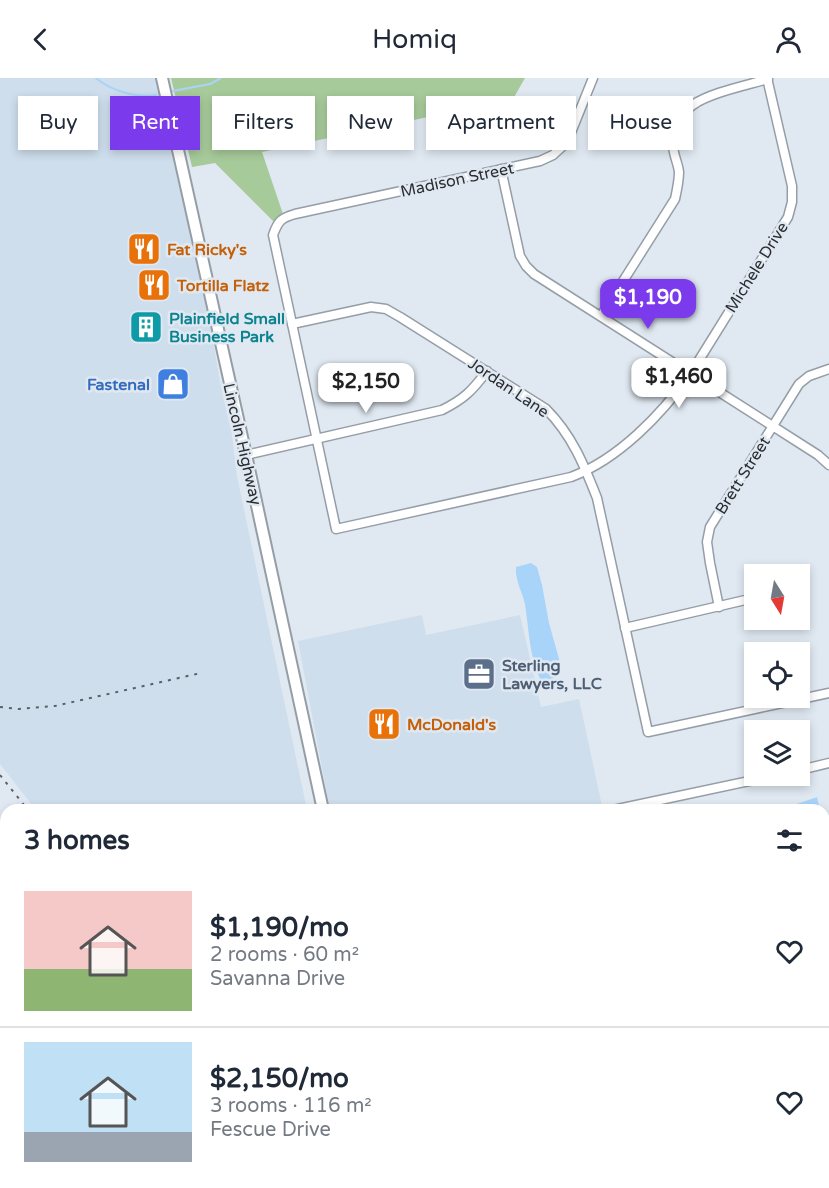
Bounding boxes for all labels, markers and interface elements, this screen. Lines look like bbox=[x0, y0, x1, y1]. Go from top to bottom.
icon: back bbox=[24, 23, 57, 56]
text: Homiq bbox=[372, 23, 457, 56]
icon: person bbox=[772, 23, 805, 56]
chip: Buy bbox=[18, 96, 98, 150]
chip: Rent bbox=[110, 96, 200, 150]
chip: Filters bbox=[212, 96, 315, 150]
chip: New bbox=[327, 96, 414, 150]
chip: Apartment bbox=[426, 96, 576, 150]
chip: House bbox=[588, 96, 693, 150]
street label: Madison Street bbox=[399, 158, 516, 202]
street label: Michele Drive bbox=[721, 218, 793, 317]
restaurant icon: Fat Ricky's bbox=[126, 231, 162, 267]
place label: Fat Ricky's bbox=[167, 240, 247, 260]
restaurant icon: Tortilla Flatz bbox=[136, 267, 172, 303]
place label: Tortilla Flatz bbox=[176, 276, 269, 296]
pin: $1,190 bbox=[599, 279, 697, 330]
text: $1,190 bbox=[614, 286, 682, 310]
building icon: Plainfield Small Business Park bbox=[128, 309, 164, 345]
place label: Plainfield Small Business Park bbox=[169, 309, 285, 347]
street label: Jordan Lane bbox=[464, 354, 553, 422]
pin: $1,460 bbox=[630, 358, 728, 409]
pin: $2,150 bbox=[317, 363, 415, 414]
text: $1,460 bbox=[645, 365, 713, 389]
shop icon: Fastenal bbox=[155, 366, 191, 402]
text: $2,150 bbox=[332, 370, 400, 394]
place label: Fastenal bbox=[87, 375, 150, 395]
street label: Lincoln Highway bbox=[218, 381, 266, 508]
street label: Brett Street bbox=[711, 433, 775, 518]
north arrow bbox=[744, 564, 810, 630]
map controls bbox=[744, 564, 810, 786]
button: locate bbox=[744, 642, 810, 708]
office icon: Sterling Lawyers, LLC bbox=[461, 656, 497, 692]
place label: Sterling Lawyers, LLC bbox=[502, 656, 602, 694]
restaurant icon: McDonald's bbox=[366, 706, 402, 742]
place label: McDonald's bbox=[407, 715, 497, 735]
button: layers bbox=[744, 720, 810, 786]
icon: filters bbox=[773, 824, 806, 857]
text: 3 homes bbox=[24, 825, 130, 856]
text: $1,190/mo bbox=[210, 912, 349, 943]
icon: home bbox=[72, 915, 144, 987]
icon: heart bbox=[773, 935, 806, 968]
text: 2 rooms · 60 m² bbox=[210, 943, 359, 967]
text: Savanna Drive bbox=[210, 967, 345, 991]
text: $2,150/mo bbox=[210, 1063, 349, 1094]
icon: home bbox=[72, 1066, 144, 1138]
icon: heart bbox=[773, 1086, 806, 1119]
text: 3 rooms · 116 m² bbox=[210, 1094, 372, 1118]
text: Fescue Drive bbox=[210, 1118, 331, 1142]

